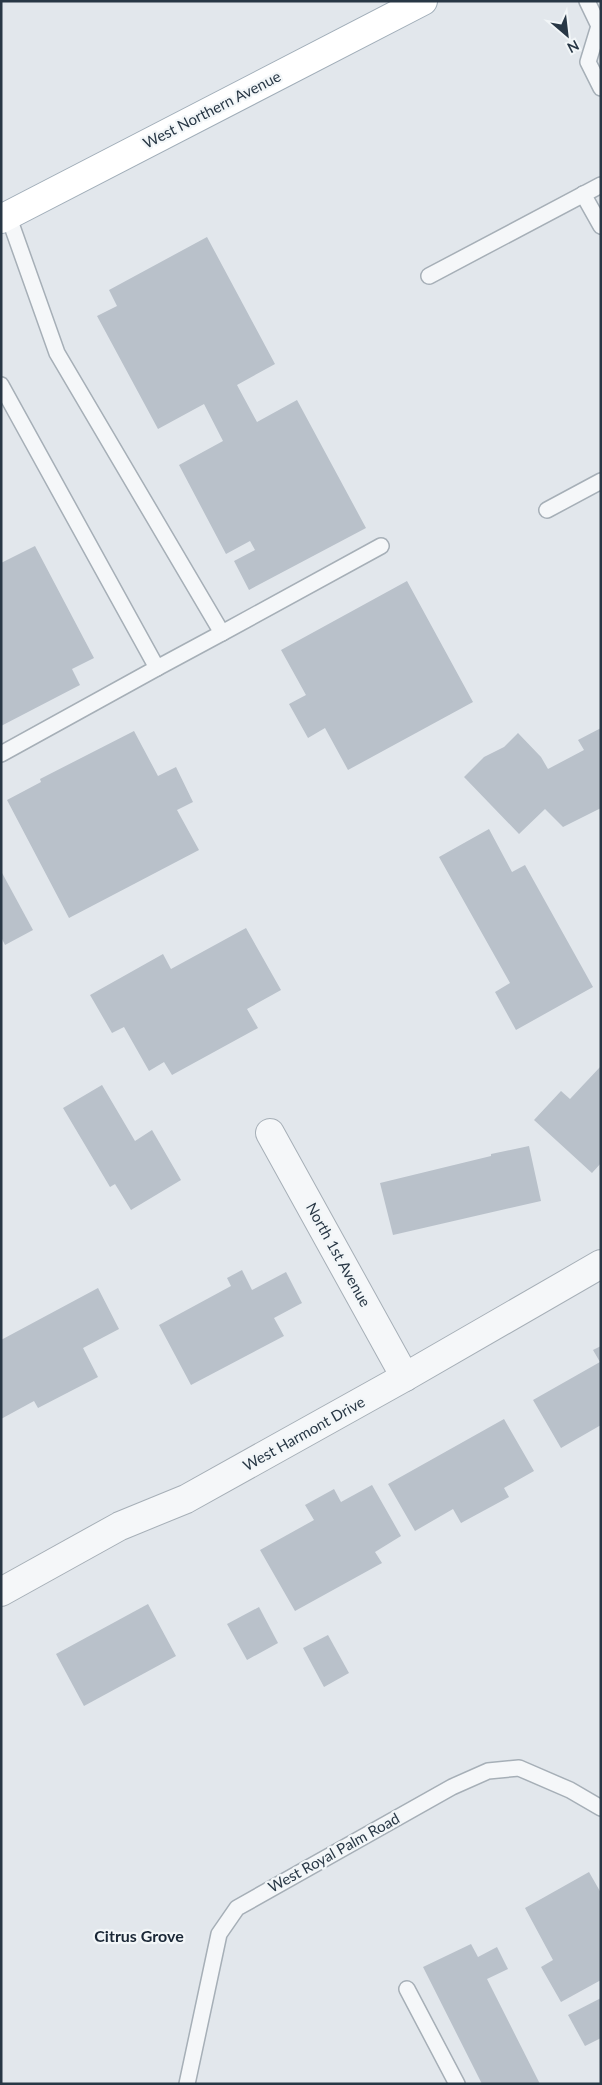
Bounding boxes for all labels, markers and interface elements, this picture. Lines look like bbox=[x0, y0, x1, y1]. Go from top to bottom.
north arrow bbox=[542, 10, 592, 60]
text: N bbox=[565, 37, 582, 57]
street label: West Northern Avenue bbox=[140, 67, 283, 152]
street label: North 1st Avenue bbox=[303, 1199, 375, 1310]
street label: West Harmont Drive bbox=[239, 1392, 368, 1474]
street label: West Royal Palm Road bbox=[265, 1809, 402, 1896]
district label: Citrus Grove bbox=[94, 1926, 184, 1945]

